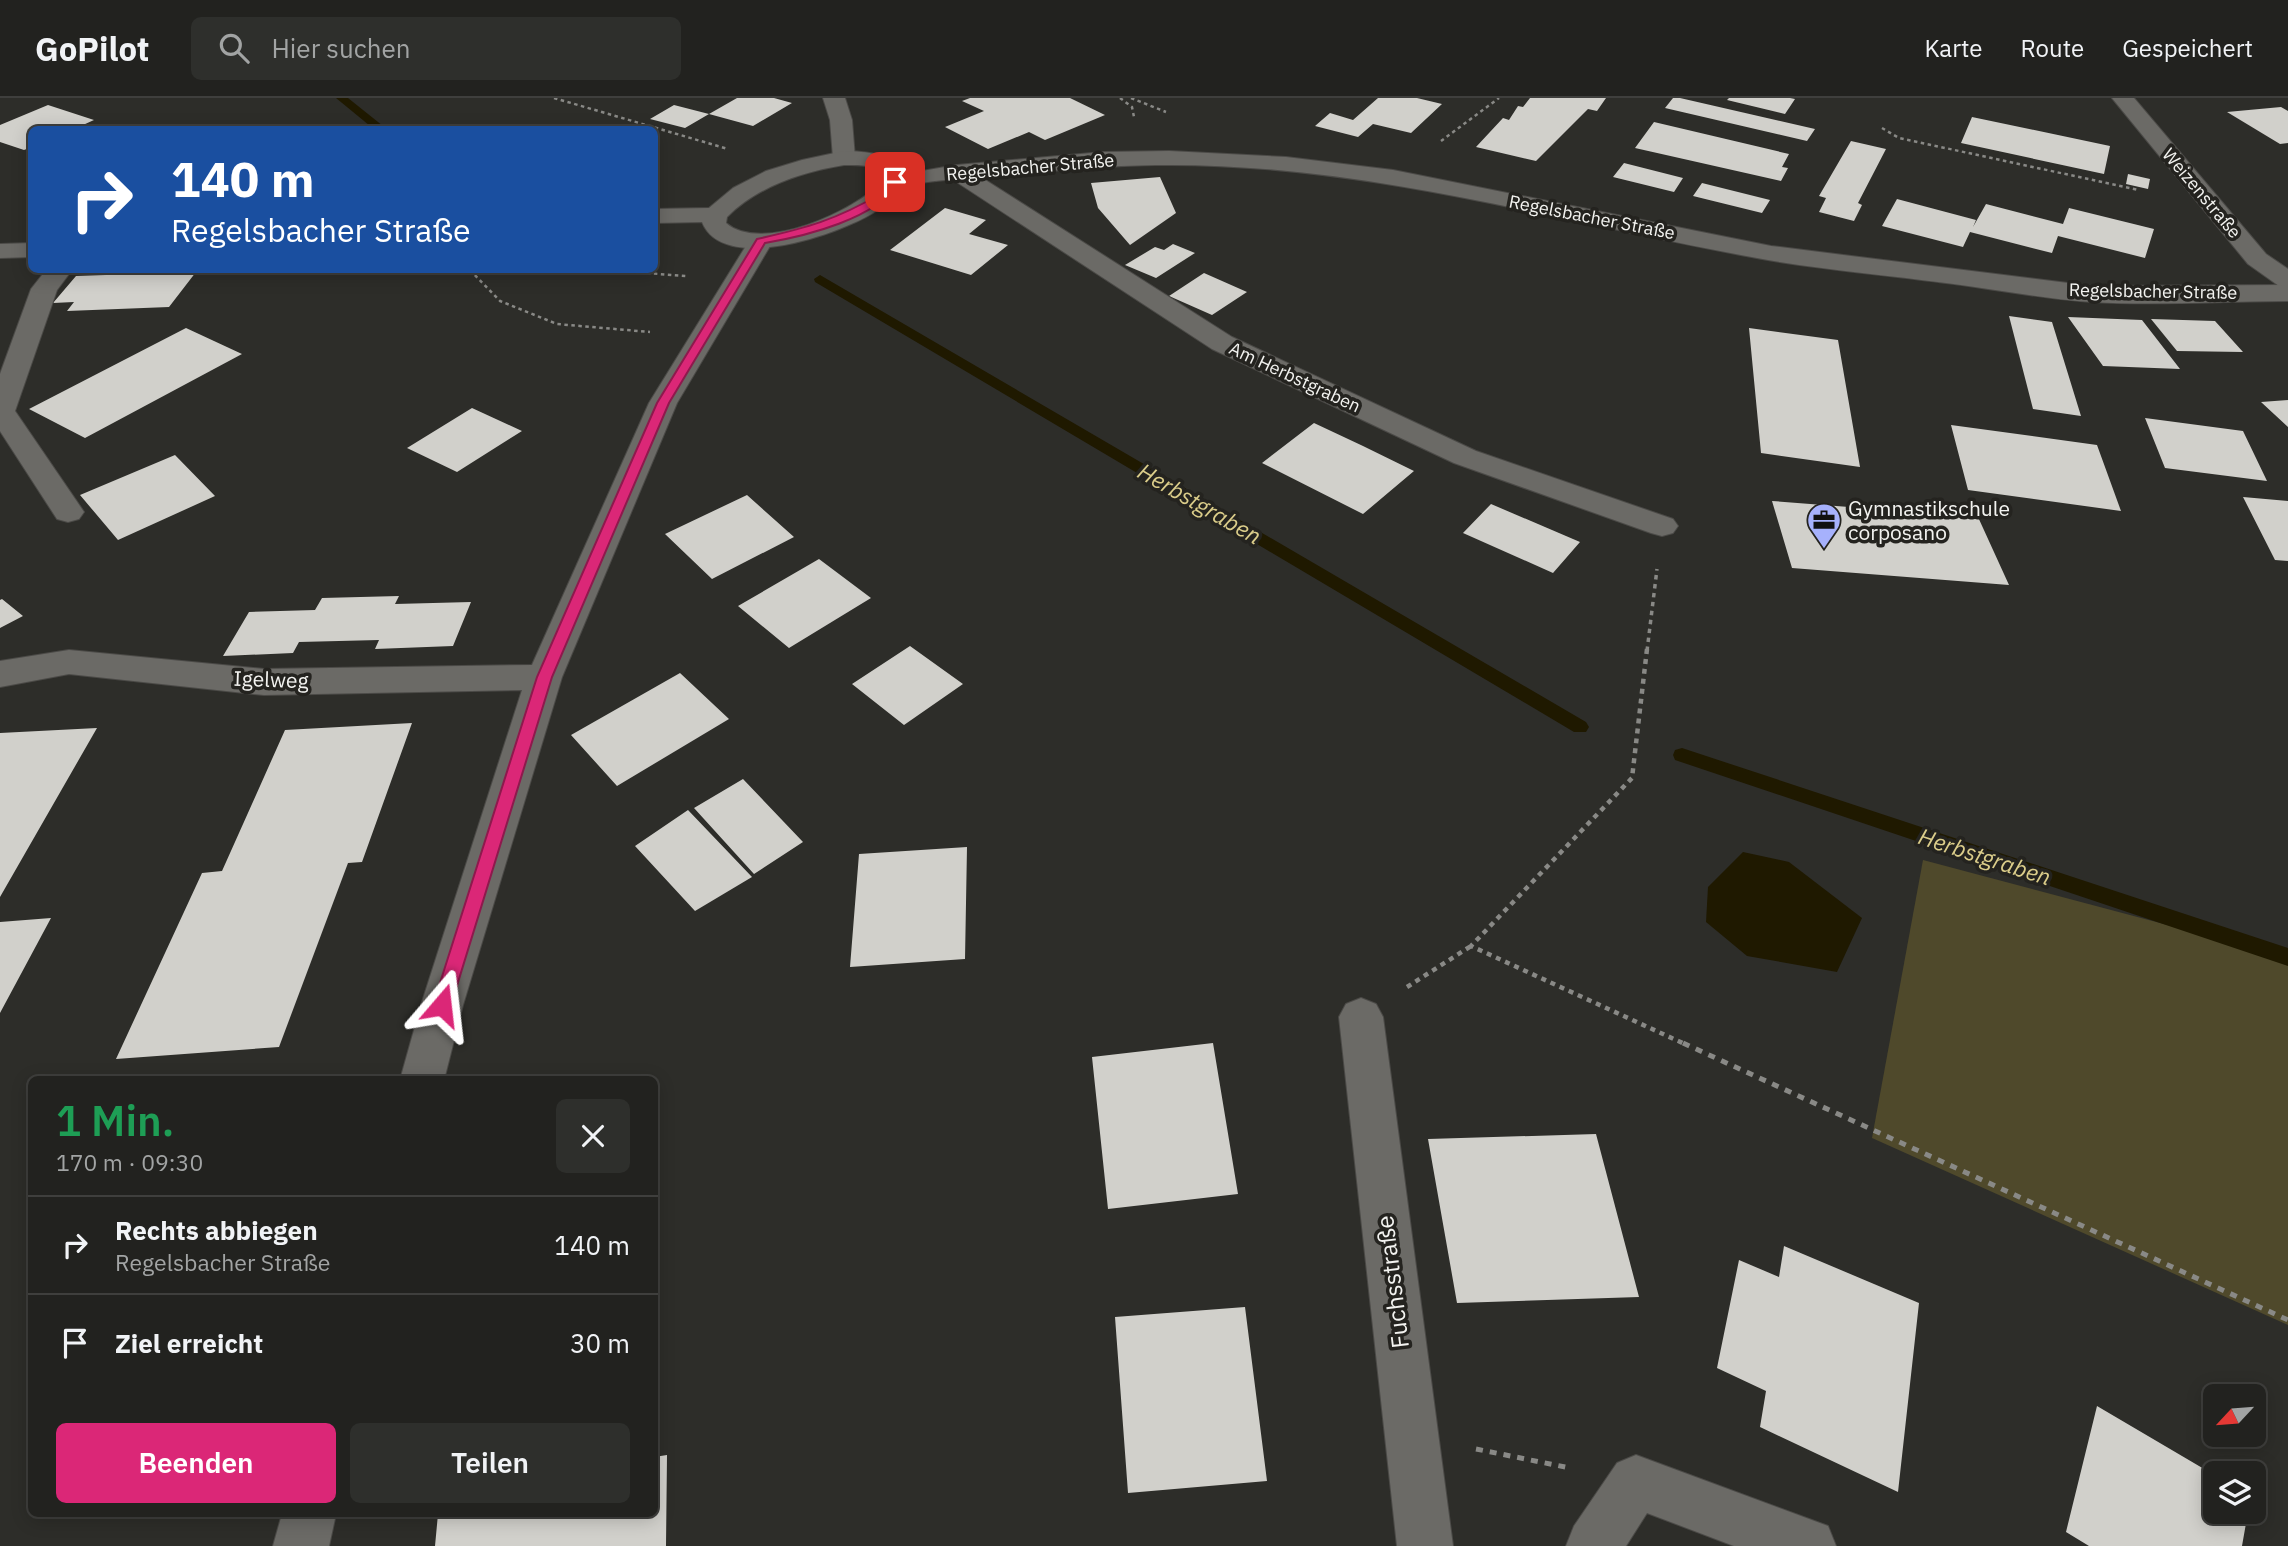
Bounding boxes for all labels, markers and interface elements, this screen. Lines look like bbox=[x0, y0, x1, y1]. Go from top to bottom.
search box bbox=[191, 17, 681, 80]
text: GoPilot bbox=[35, 27, 149, 70]
icon: search bbox=[215, 29, 253, 67]
text: Hier suchen bbox=[271, 31, 411, 65]
text: Karte bbox=[1924, 32, 1983, 64]
text: Route bbox=[2021, 32, 2084, 64]
text: Gespeichert bbox=[2122, 32, 2253, 64]
street label: Weizenstraße bbox=[2158, 143, 2247, 243]
text: 140 m bbox=[171, 147, 315, 210]
street label: Regelsbacher Straße bbox=[945, 148, 1115, 186]
pin bbox=[865, 152, 925, 212]
icon: right bbox=[56, 154, 147, 245]
icon: arrive bbox=[876, 163, 914, 201]
street label: Regelsbacher Straße bbox=[1507, 190, 1677, 244]
text: Regelsbacher Straße bbox=[171, 209, 471, 251]
street label: Regelsbacher Straße bbox=[2069, 278, 2238, 304]
street label: Am Herbstgraben bbox=[1226, 337, 1364, 417]
water label: Herbstgraben bbox=[1133, 456, 1267, 550]
place label: Gymnastikschule corposano bbox=[1848, 494, 2010, 546]
office icon: Gymnastikschule corposano bbox=[1805, 501, 1843, 550]
street label: Igelweg bbox=[233, 664, 309, 694]
water label: Herbstgraben bbox=[1915, 820, 2055, 892]
position arrow bbox=[405, 968, 479, 1042]
text: 1 Min. bbox=[56, 1093, 174, 1148]
button: close bbox=[556, 1099, 630, 1173]
text: 170 m · 09:30 bbox=[56, 1147, 203, 1177]
text: Rechts abbiegen bbox=[115, 1213, 318, 1247]
street label: Fuchsstraße bbox=[1368, 1214, 1416, 1350]
icon: right bbox=[56, 1226, 94, 1264]
text: 140 m bbox=[554, 1228, 630, 1262]
text: Regelsbacher Straße bbox=[115, 1247, 330, 1277]
icon: arrive bbox=[56, 1324, 94, 1362]
text: Ziel erreicht bbox=[115, 1326, 263, 1360]
text: 30 m bbox=[570, 1326, 630, 1360]
north arrow bbox=[2203, 1384, 2266, 1447]
map controls bbox=[2203, 1384, 2266, 1524]
button: Beenden bbox=[56, 1423, 336, 1503]
button: Teilen bbox=[350, 1423, 630, 1503]
button: layers bbox=[2203, 1461, 2266, 1524]

